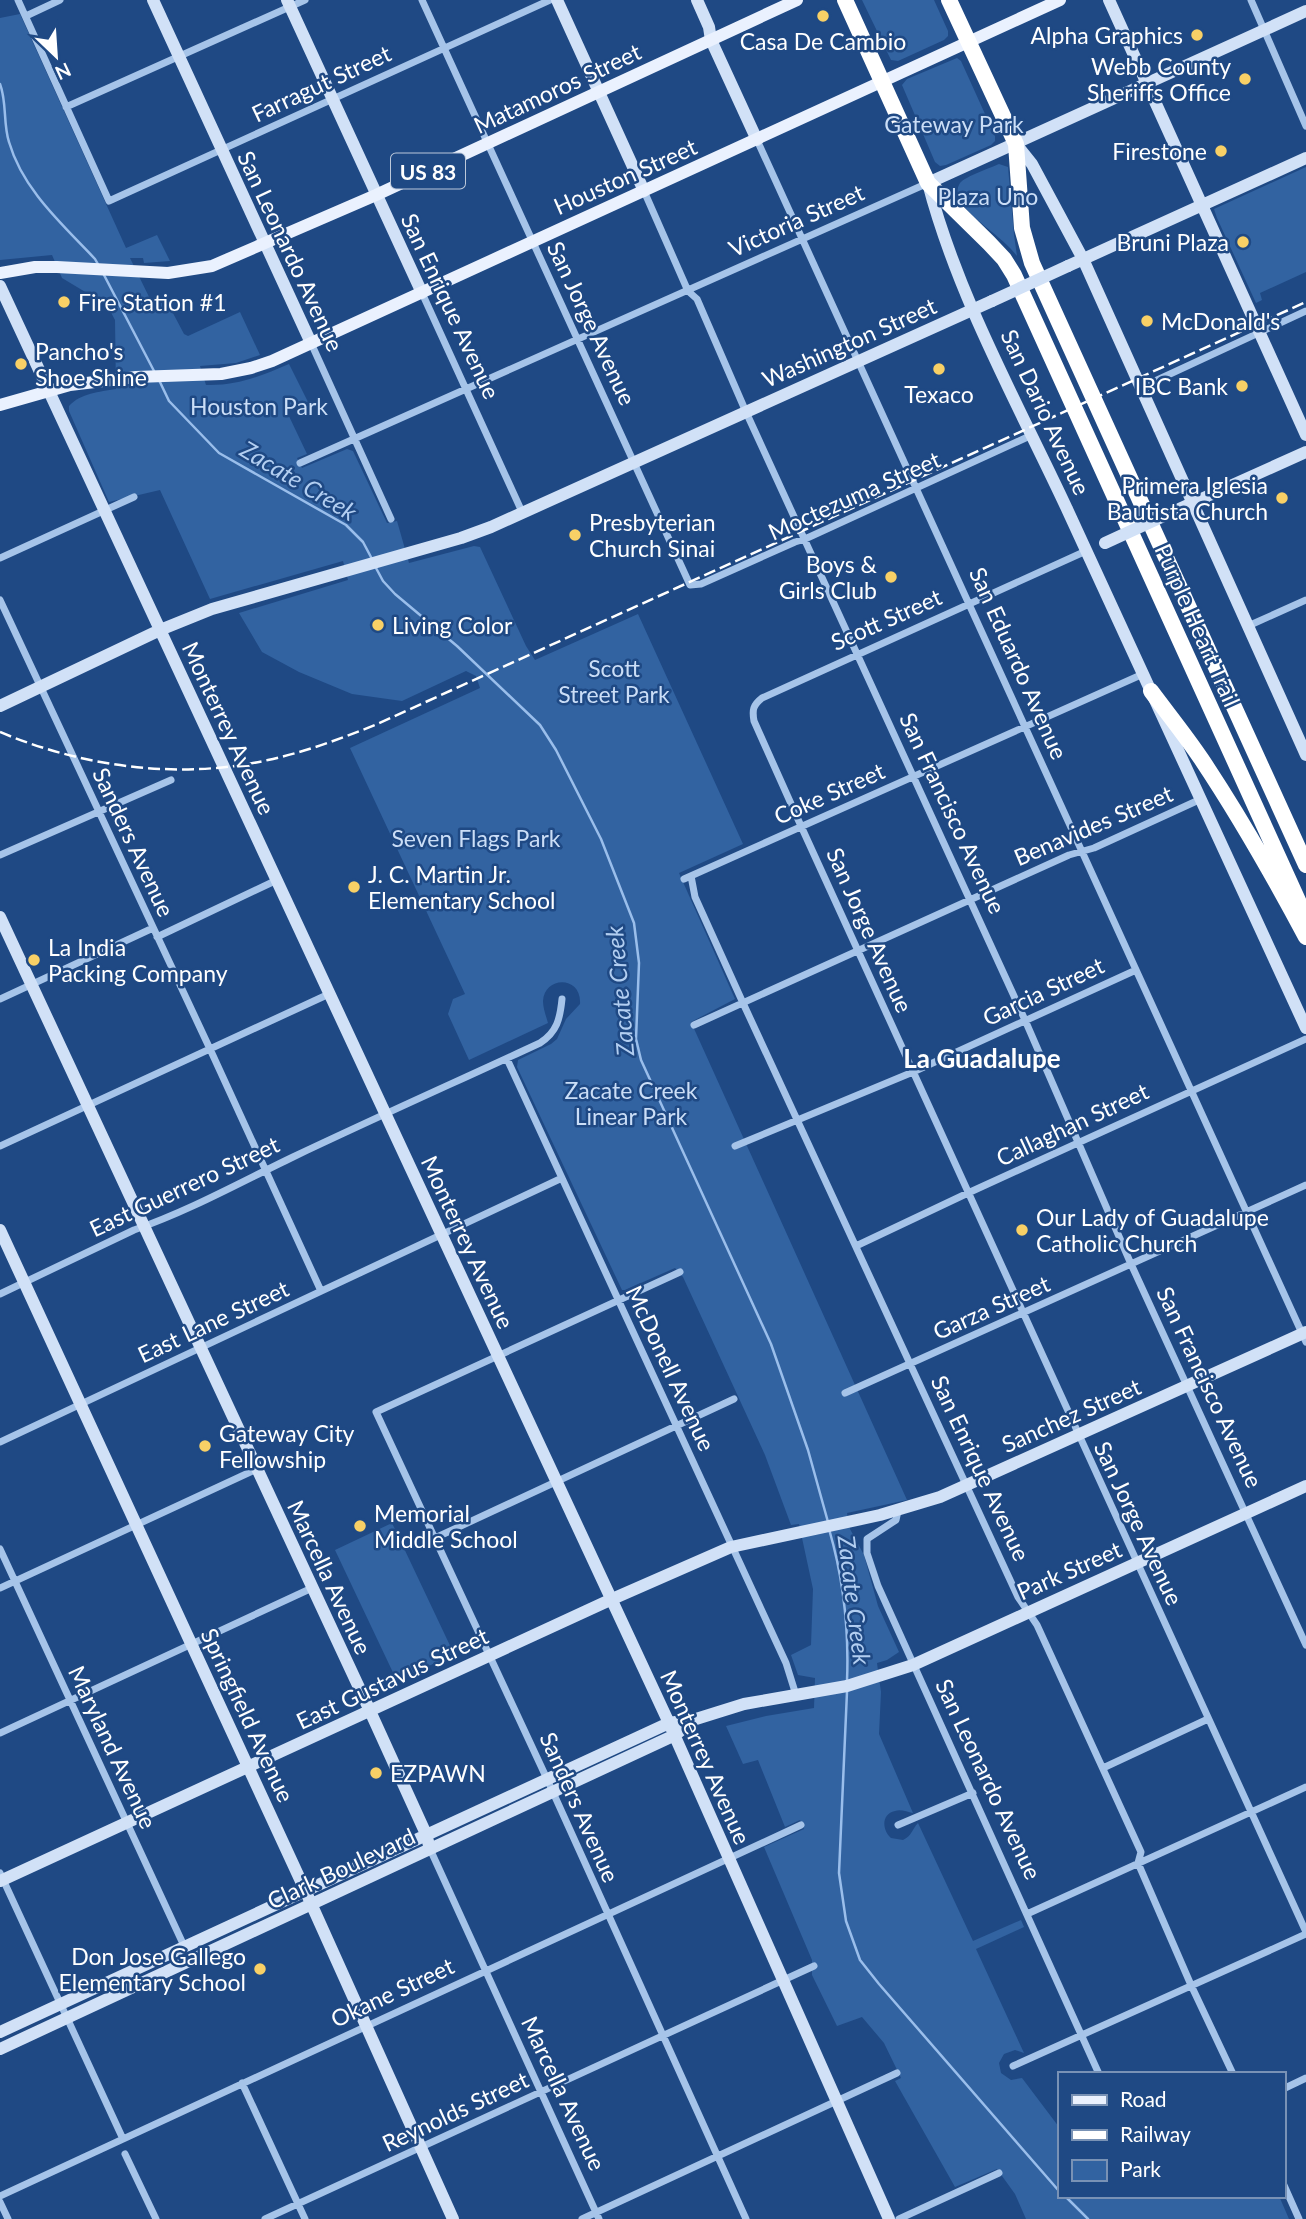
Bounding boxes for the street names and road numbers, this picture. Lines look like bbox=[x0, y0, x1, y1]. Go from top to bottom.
street label: Matamoros Street bbox=[469, 37, 646, 139]
street label: Farragut Street bbox=[247, 38, 396, 127]
street label: Houston Street bbox=[549, 132, 702, 220]
street label: San Leonardo Avenue bbox=[232, 146, 350, 356]
road number: US 83 bbox=[391, 154, 465, 188]
street label: Victoria Street bbox=[724, 177, 869, 262]
street label: San Enrique Avenue bbox=[396, 209, 506, 403]
street label: San Jorge Avenue bbox=[542, 237, 642, 409]
street label: Washington Street bbox=[758, 291, 941, 393]
street label: San Dario Avenue bbox=[995, 325, 1097, 499]
street label: Moctezuma Street bbox=[764, 444, 945, 545]
street label: Purple Heart Trail bbox=[1150, 539, 1246, 711]
street label: San Eduardo Avenue bbox=[964, 563, 1074, 763]
street label: Scott Street bbox=[826, 582, 946, 656]
street label: Monterrey Avenue bbox=[177, 637, 281, 819]
street label: San Francisco Avenue bbox=[894, 708, 1012, 918]
street label: Coke Street bbox=[769, 756, 889, 830]
street label: Sanders Avenue bbox=[87, 763, 181, 921]
street label: Benavides Street bbox=[1009, 779, 1177, 871]
street label: San Jorge Avenue bbox=[821, 843, 919, 1017]
street label: Garcia Street bbox=[978, 950, 1109, 1031]
street label: Callaghan Street bbox=[991, 1076, 1153, 1171]
street label: East Guerrero Street bbox=[85, 1129, 284, 1242]
street label: Monterrey Avenue bbox=[416, 1151, 520, 1333]
street label: Garza Street bbox=[928, 1269, 1054, 1345]
street label: East Lane Street bbox=[133, 1273, 294, 1368]
street label: McDonell Avenue bbox=[620, 1281, 722, 1455]
street label: San Francisco Avenue bbox=[1151, 1282, 1269, 1492]
street label: San Enrique Avenue bbox=[926, 1371, 1036, 1565]
street label: Sanchez Street bbox=[997, 1372, 1146, 1458]
street label: San Jorge Avenue bbox=[1089, 1437, 1189, 1609]
street label: Marcella Avenue bbox=[282, 1495, 378, 1659]
street label: Park Street bbox=[1012, 1534, 1126, 1605]
street label: East Gustavus Street bbox=[292, 1621, 493, 1735]
street label: Springfield Avenue bbox=[195, 1624, 301, 1806]
street label: Maryland Avenue bbox=[63, 1661, 163, 1833]
street label: Monterrey Avenue bbox=[655, 1666, 757, 1848]
street label: San Leonardo Avenue bbox=[930, 1674, 1048, 1884]
street label: Sanders Avenue bbox=[534, 1728, 626, 1886]
street label: Clark Boulevard bbox=[263, 1822, 419, 1914]
street label: Okane Street bbox=[326, 1951, 459, 2033]
street label: Marcella Avenue bbox=[516, 2011, 612, 2175]
street label: Reynolds Street bbox=[378, 2065, 533, 2157]

